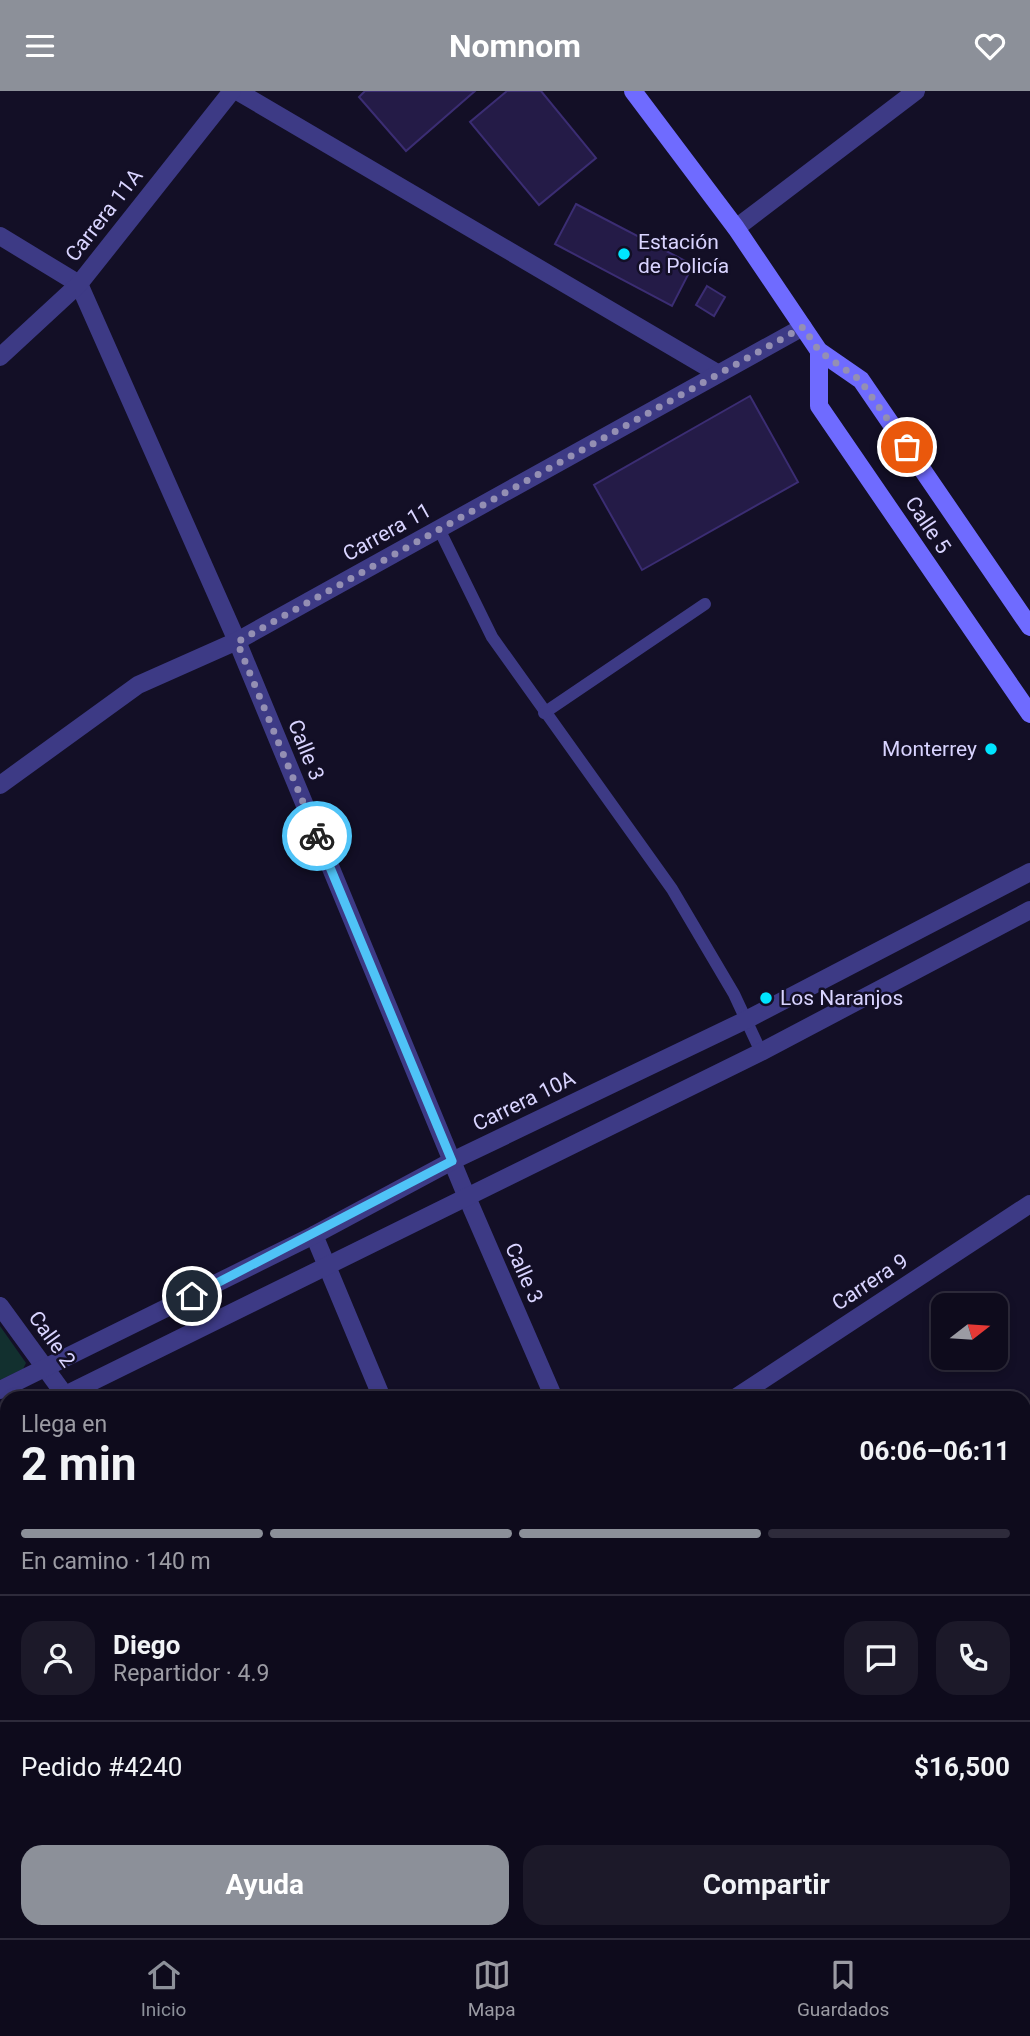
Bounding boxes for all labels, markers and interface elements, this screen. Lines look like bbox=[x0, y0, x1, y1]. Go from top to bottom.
icon: menu bbox=[21, 27, 59, 65]
text: Nomnom bbox=[449, 27, 581, 65]
icon: heart bbox=[971, 27, 1009, 65]
street label: Carrera 11A bbox=[60, 164, 148, 266]
place label: Estación de Policía bbox=[638, 230, 729, 278]
marker: Estación de Policía bbox=[616, 246, 632, 262]
pin bbox=[877, 417, 937, 477]
icon: bag bbox=[888, 428, 926, 466]
street label: Calle 5 bbox=[900, 492, 956, 558]
street label: Carrera 11 bbox=[339, 498, 435, 566]
street label: Calle 3 bbox=[283, 716, 329, 784]
place label: Monterrey bbox=[882, 737, 977, 761]
marker: Monterrey bbox=[983, 741, 999, 757]
courier bbox=[282, 801, 352, 871]
icon: bike bbox=[298, 817, 336, 855]
place label: Los Naranjos bbox=[780, 986, 903, 1010]
marker: Los Naranjos bbox=[758, 990, 774, 1006]
street label: Carrera 10A bbox=[469, 1066, 579, 1136]
street label: Calle 3 bbox=[500, 1239, 548, 1307]
street label: Carrera 9 bbox=[828, 1249, 912, 1315]
pin bbox=[162, 1266, 222, 1326]
icon: home bbox=[173, 1277, 211, 1315]
north arrow bbox=[931, 1293, 1008, 1370]
map controls bbox=[931, 1293, 1008, 1370]
street label: Calle 2 bbox=[24, 1306, 80, 1372]
text: Llega en bbox=[21, 1411, 107, 1438]
text: 06:06–06:11 bbox=[860, 1436, 1010, 1466]
text: 2 min bbox=[21, 1437, 137, 1491]
text: En camino · 140 m bbox=[21, 1548, 211, 1575]
button: person bbox=[21, 1621, 95, 1695]
button: chat bbox=[844, 1621, 918, 1695]
button: phone bbox=[936, 1621, 1010, 1695]
text: Diego bbox=[113, 1630, 180, 1660]
text: Repartidor · 4.9 bbox=[113, 1660, 270, 1687]
text: Pedido #4240 bbox=[21, 1752, 182, 1782]
text: $16,500 bbox=[914, 1752, 1010, 1782]
button: Ayuda bbox=[21, 1845, 509, 1925]
button: Compartir bbox=[523, 1845, 1010, 1925]
tab: Inicio bbox=[141, 1956, 186, 2021]
tab: Mapa bbox=[468, 1956, 516, 2021]
tab: Guardados bbox=[797, 1956, 889, 2021]

